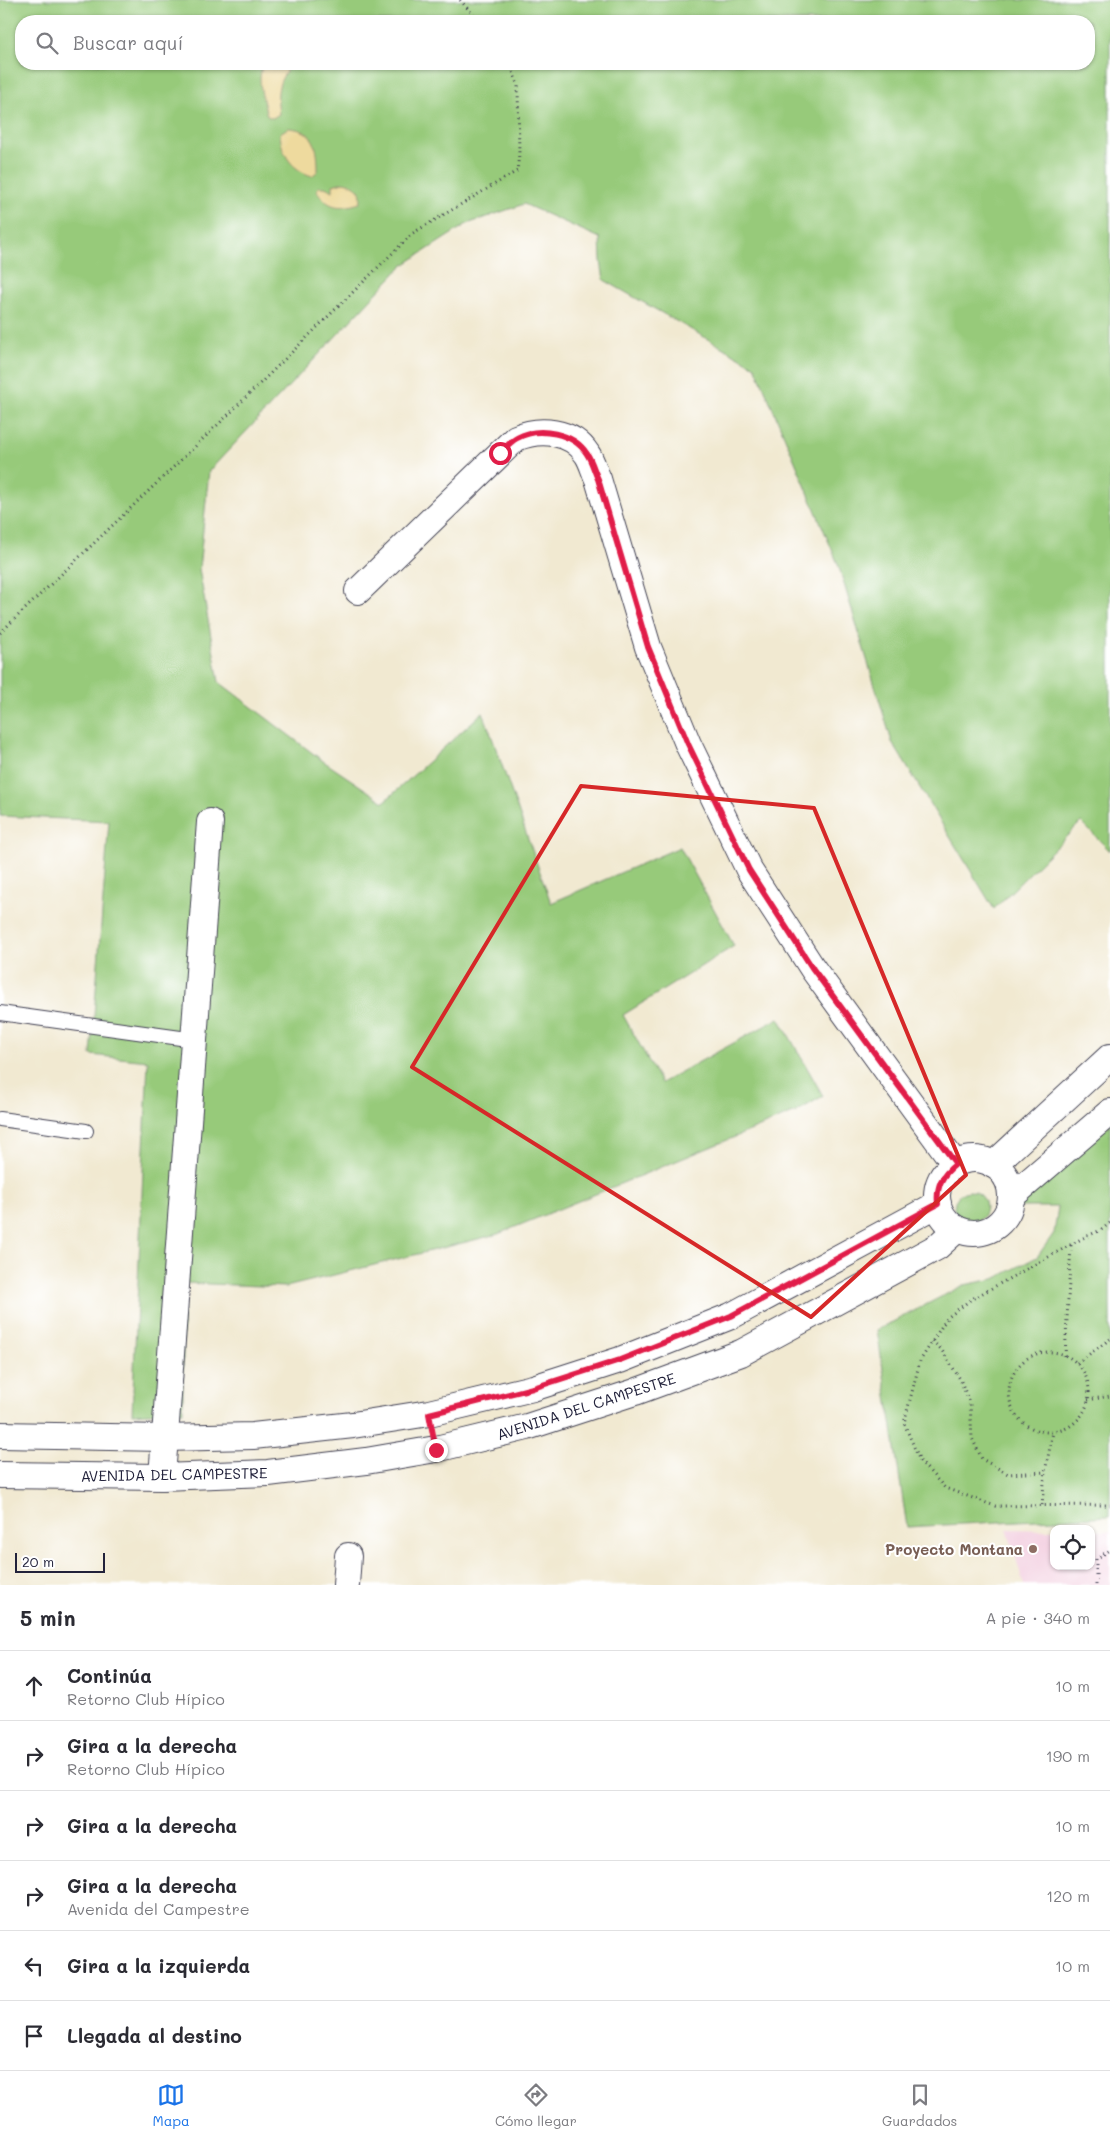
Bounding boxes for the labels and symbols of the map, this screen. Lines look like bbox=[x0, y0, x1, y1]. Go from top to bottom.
route start bbox=[489, 442, 512, 465]
street label: AVENIDA DEL CAMPESTRE bbox=[494, 1367, 678, 1444]
route end bbox=[425, 1439, 448, 1462]
street label: AVENIDA DEL CAMPESTRE bbox=[80, 1462, 268, 1486]
place label: Proyecto Montana bbox=[885, 1539, 1023, 1559]
marker: Proyecto Montana bbox=[1027, 1543, 1039, 1555]
scale bar bbox=[15, 1550, 105, 1573]

